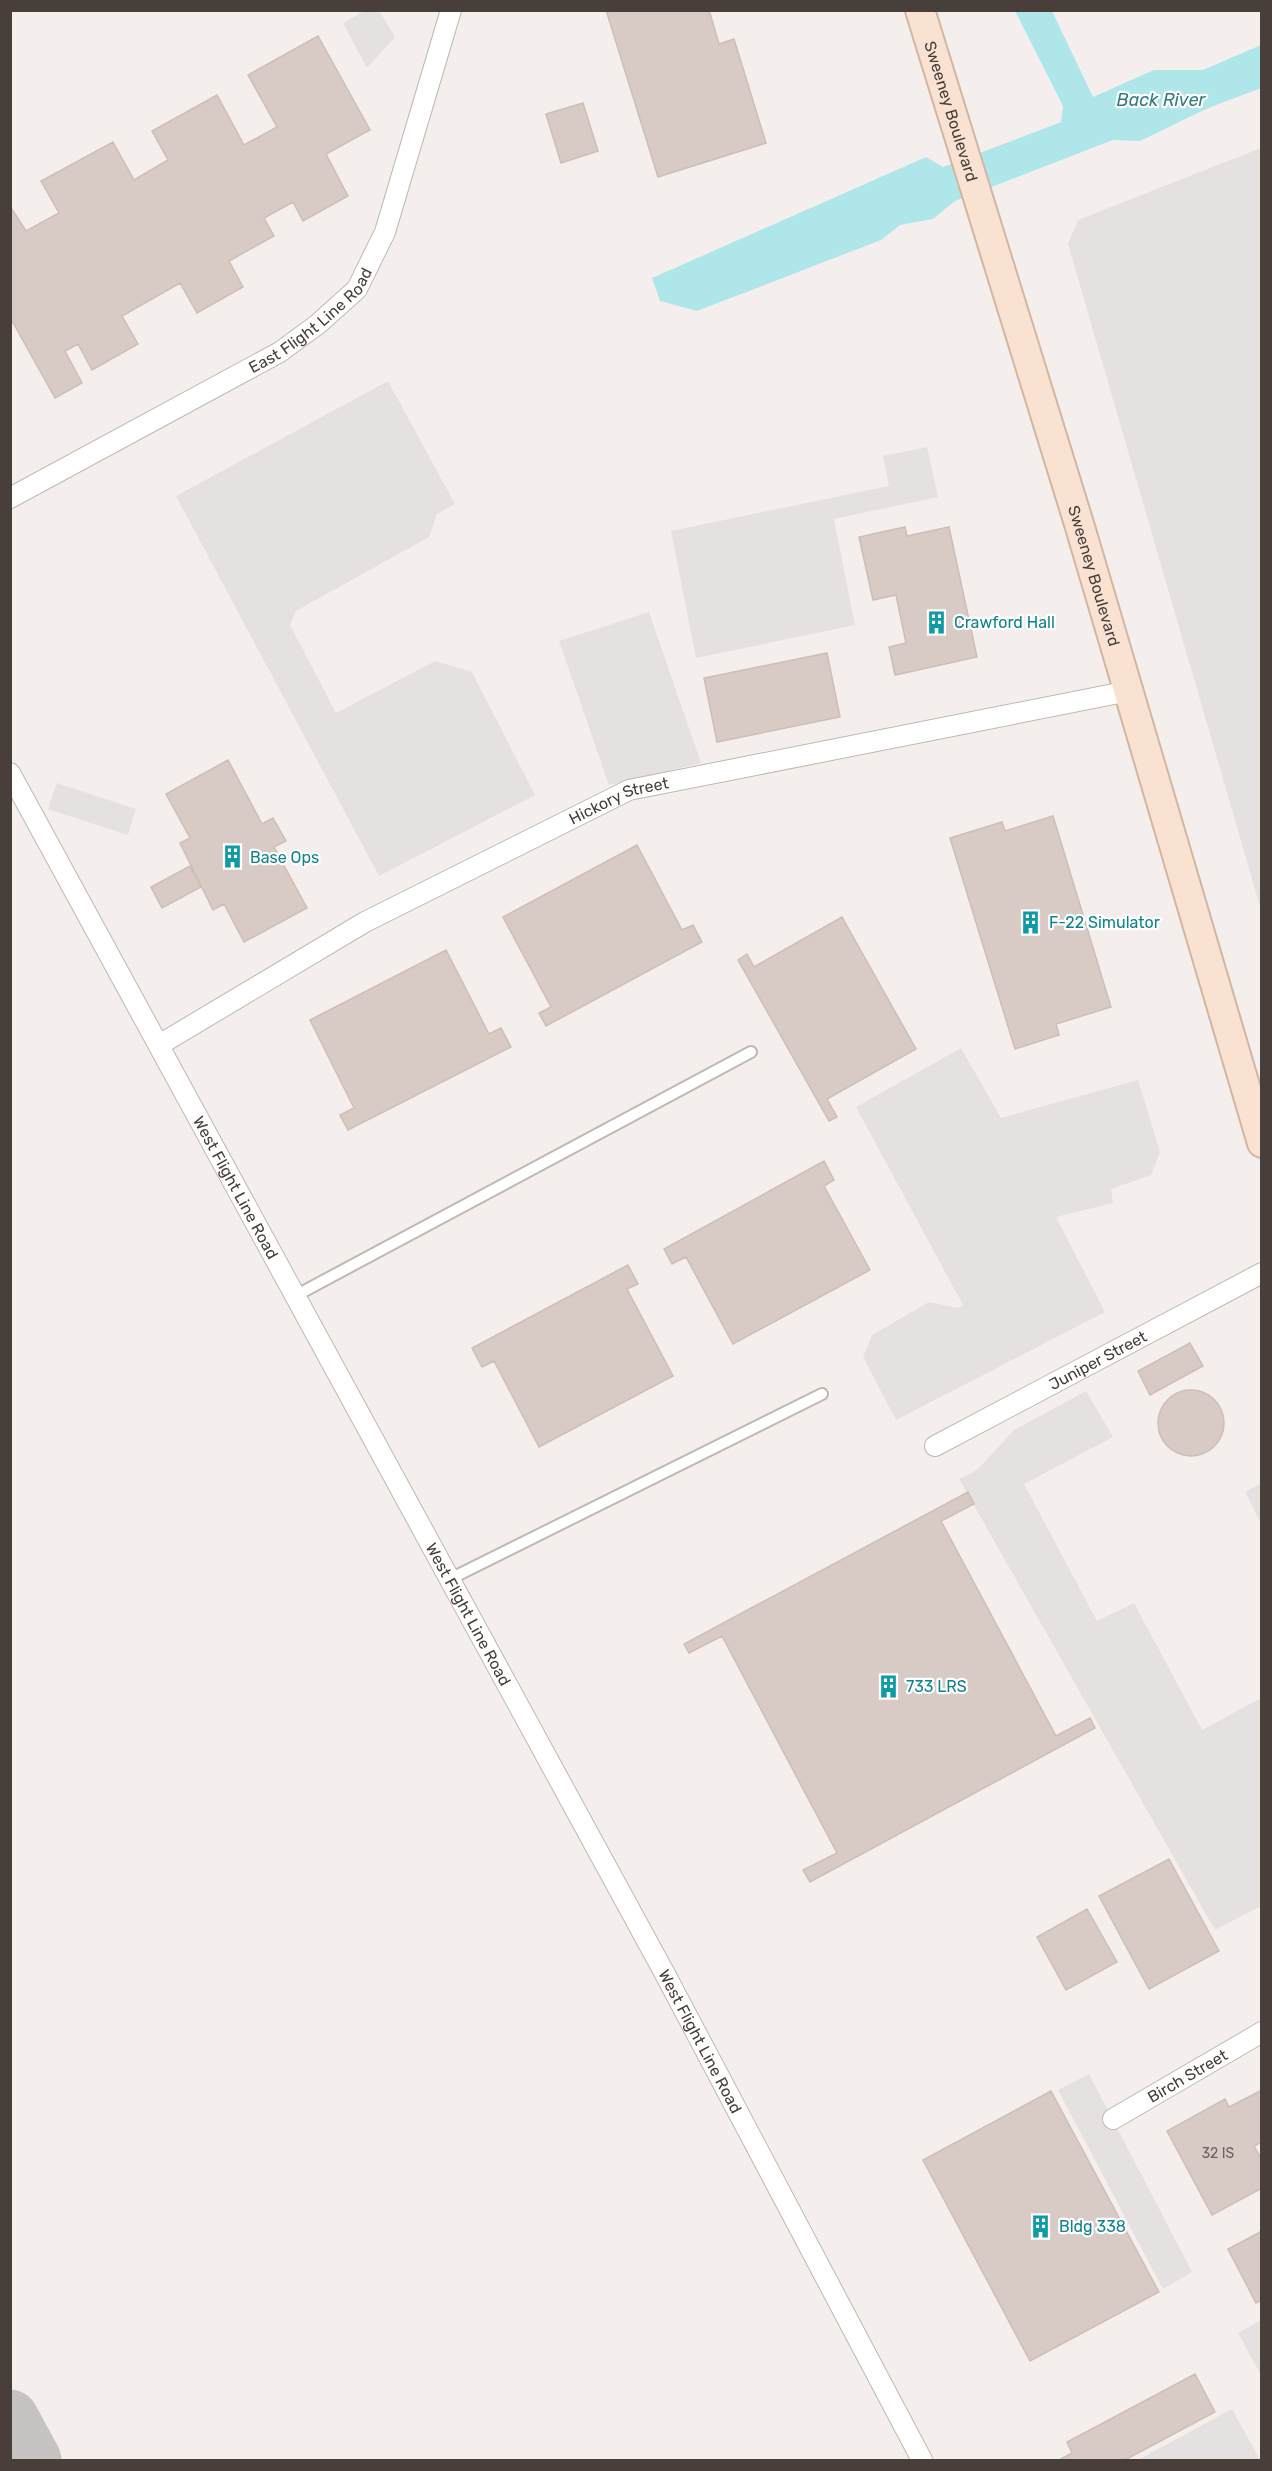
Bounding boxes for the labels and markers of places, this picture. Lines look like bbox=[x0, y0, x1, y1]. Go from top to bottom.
building icon: Crawford Hall bbox=[923, 609, 949, 635]
place label: Crawford Hall bbox=[954, 613, 1055, 632]
building icon: Base Ops bbox=[219, 844, 245, 870]
place label: Base Ops bbox=[250, 848, 319, 867]
building icon: F-22 Simulator bbox=[1018, 909, 1044, 935]
place label: F-22 Simulator bbox=[1049, 913, 1160, 932]
building icon: 733 LRS bbox=[875, 1673, 901, 1699]
place label: 733 LRS bbox=[906, 1677, 967, 1696]
building icon: Bldg 338 bbox=[1028, 2213, 1054, 2239]
place label: Bldg 338 bbox=[1059, 2217, 1126, 2236]

